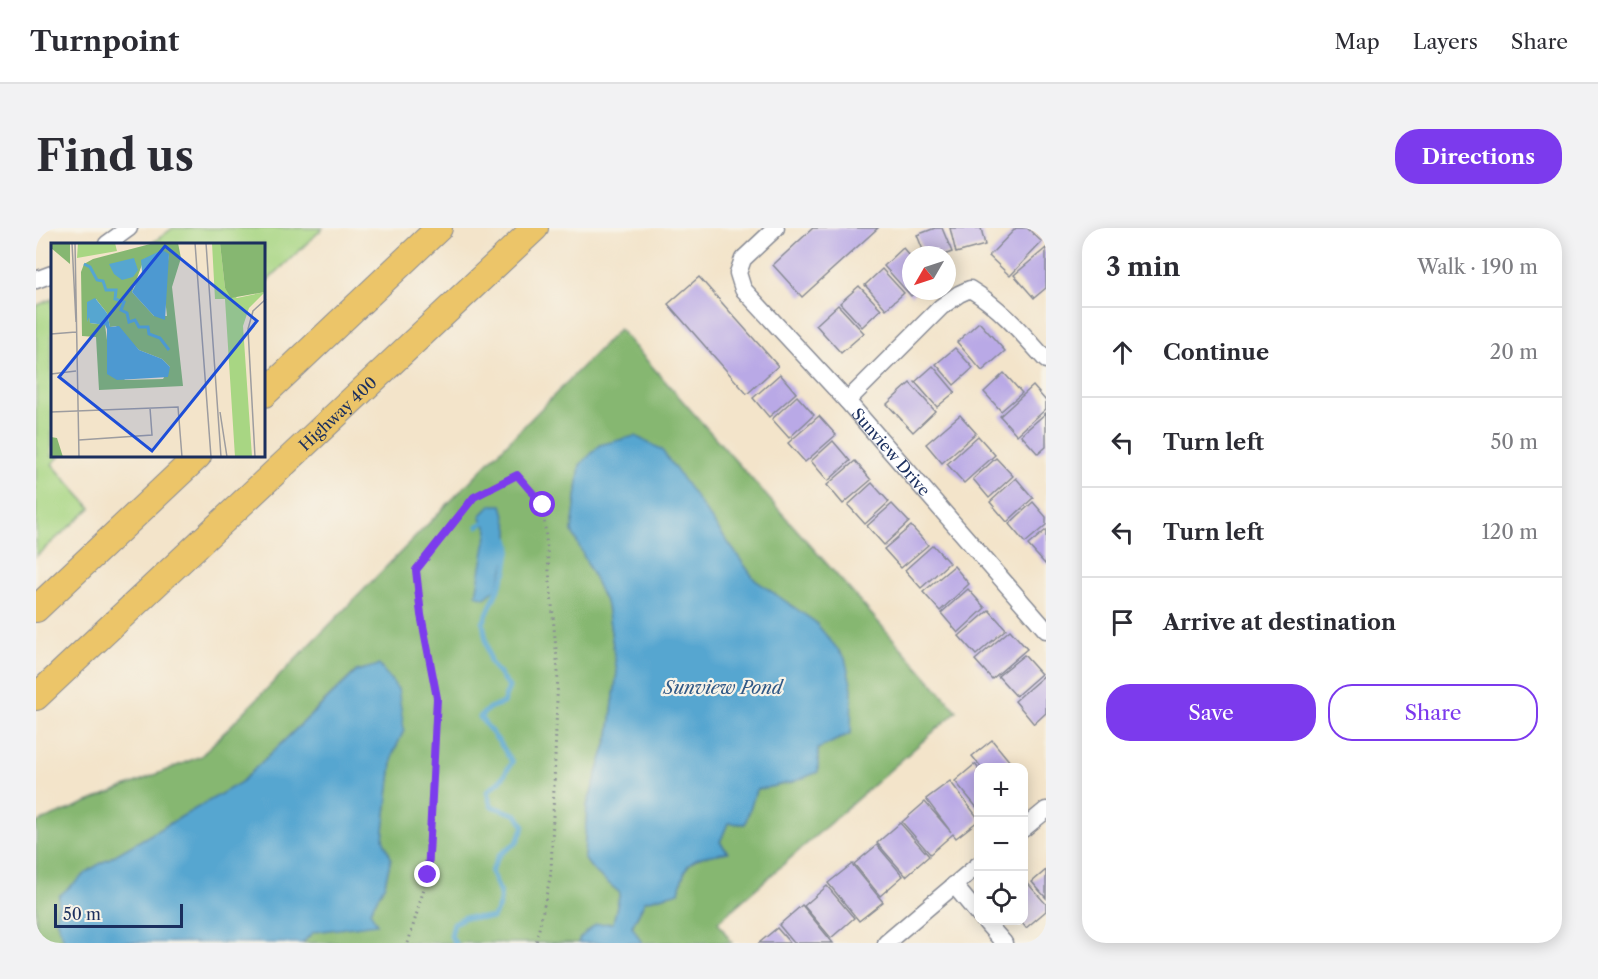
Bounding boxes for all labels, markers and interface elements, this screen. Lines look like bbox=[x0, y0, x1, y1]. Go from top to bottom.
text: Turnpoint bbox=[30, 24, 179, 58]
text: Map bbox=[1335, 29, 1380, 54]
text: Layers bbox=[1413, 29, 1478, 54]
text: Share bbox=[1511, 29, 1568, 54]
button: Directions bbox=[1395, 129, 1562, 184]
text: Find us bbox=[36, 130, 194, 182]
inset map bbox=[51, 243, 266, 458]
north arrow bbox=[902, 246, 956, 300]
text: 3 min bbox=[1106, 251, 1180, 283]
text: Walk · 190 m bbox=[1417, 255, 1538, 279]
icon: ahead bbox=[1106, 336, 1139, 369]
text: Continue bbox=[1163, 339, 1269, 366]
text: 20 m bbox=[1490, 340, 1538, 364]
street label: Highway 400 bbox=[294, 372, 381, 455]
street label: Sunview Drive bbox=[848, 404, 935, 500]
icon: left bbox=[1106, 426, 1139, 459]
text: Turn left bbox=[1163, 429, 1264, 456]
text: 50 m bbox=[1491, 430, 1538, 454]
route start bbox=[529, 491, 555, 517]
icon: left bbox=[1106, 516, 1139, 549]
text: Turn left bbox=[1163, 519, 1264, 546]
text: 120 m bbox=[1481, 520, 1538, 544]
icon: arrive bbox=[1106, 606, 1139, 639]
text: Arrive at destination bbox=[1163, 609, 1396, 636]
water label: Sunview Pond bbox=[662, 677, 785, 699]
button: Save bbox=[1106, 684, 1316, 741]
button: Share bbox=[1328, 684, 1538, 741]
map controls bbox=[974, 763, 1028, 925]
button: + bbox=[974, 763, 1028, 817]
button: − bbox=[974, 817, 1028, 871]
route end bbox=[414, 861, 440, 887]
button: locate bbox=[974, 871, 1028, 925]
scale bar bbox=[54, 901, 183, 928]
text: 50 m bbox=[63, 904, 101, 924]

